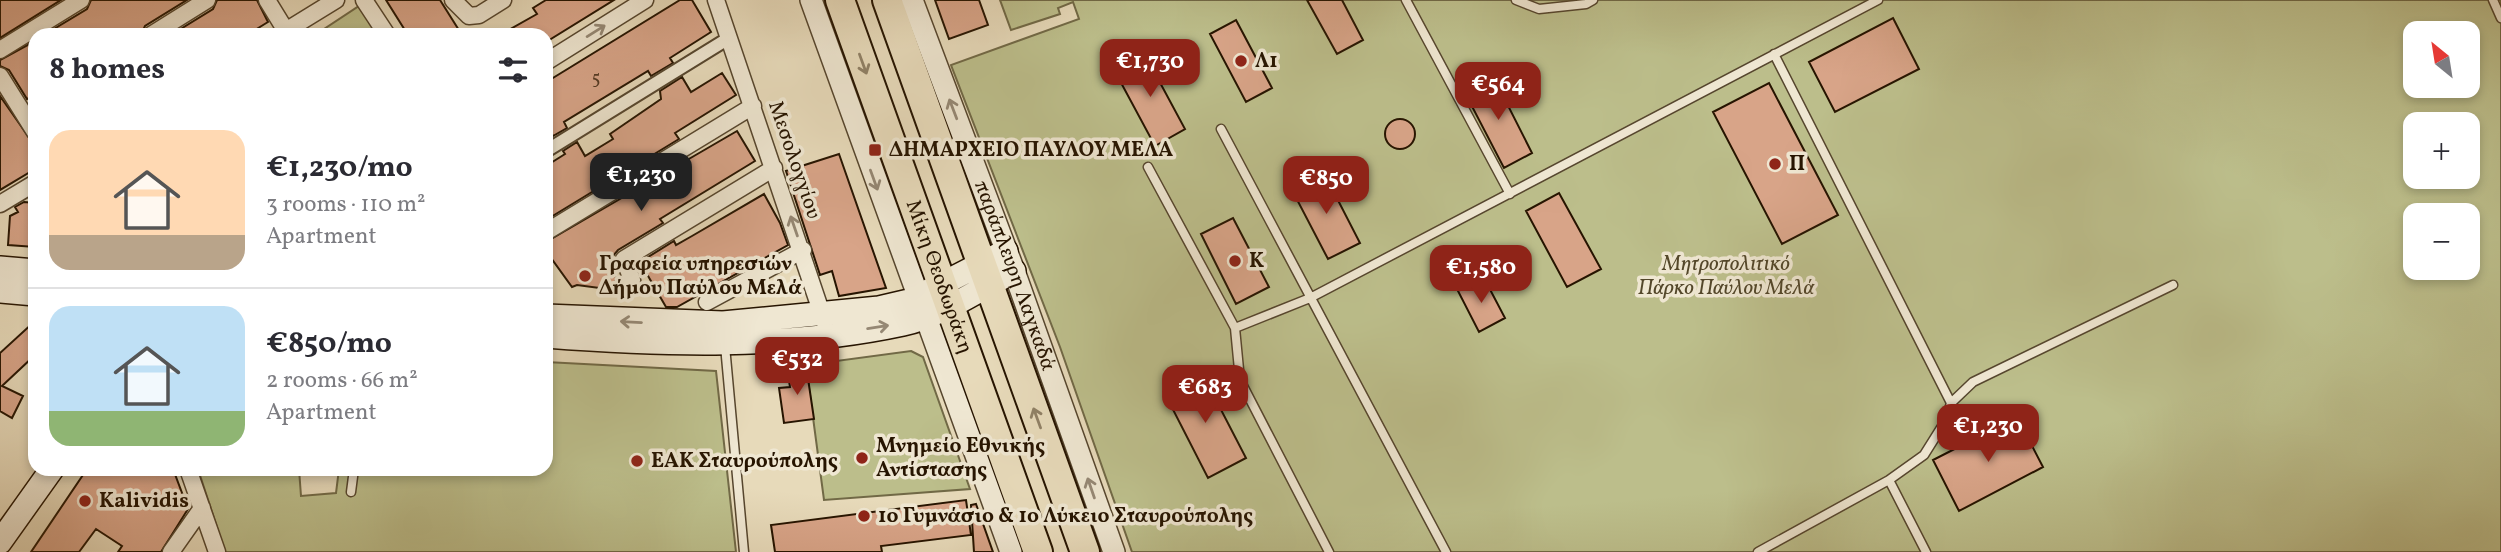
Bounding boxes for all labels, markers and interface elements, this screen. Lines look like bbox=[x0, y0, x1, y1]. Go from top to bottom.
north arrow bbox=[2403, 21, 2480, 98]
map controls bbox=[2403, 21, 2480, 280]
one-way arrow bbox=[585, 24, 605, 38]
pin: €1,730 bbox=[1093, 40, 1207, 99]
text: €1,730 bbox=[1116, 46, 1184, 78]
place label: Λ1 bbox=[1255, 47, 1278, 76]
text: 8 homes bbox=[49, 49, 165, 91]
icon: filters bbox=[494, 51, 532, 89]
one-way arrow bbox=[858, 53, 870, 75]
marker: Λ1 bbox=[1233, 53, 1249, 69]
pin: €564 bbox=[1457, 62, 1539, 122]
house number: 5 bbox=[592, 67, 600, 92]
text: €564 bbox=[1471, 69, 1525, 101]
street label: Μεσολογγίου bbox=[760, 97, 828, 223]
one-way arrow bbox=[946, 99, 959, 121]
button: + bbox=[2403, 112, 2480, 189]
place label: ΔΗΜΑΡΧΕΙΟ ΠΑΥΛΟΥ ΜΕΛΑ bbox=[889, 136, 1173, 165]
marker: ΔΗΜΑΡΧΕΙΟ ΠΑΥΛΟΥ ΜΕΛΑ bbox=[867, 142, 883, 158]
text: €1,230/mo bbox=[266, 147, 413, 189]
place label: Π bbox=[1789, 150, 1805, 179]
pin: €1,230 bbox=[584, 154, 698, 213]
pin: €850 bbox=[1285, 156, 1367, 216]
marker: Π bbox=[1767, 156, 1783, 172]
icon: home bbox=[105, 158, 189, 242]
text: €1,230 bbox=[606, 160, 676, 192]
text: €850 bbox=[1299, 163, 1353, 195]
one-way arrow bbox=[869, 168, 881, 190]
street label: παράπλευρη Λαγκαδά bbox=[967, 176, 1063, 375]
text: 3 rooms · 110 m² bbox=[266, 189, 426, 221]
street label: Μίκη Θεοδωράκη bbox=[898, 196, 980, 358]
button: − bbox=[2403, 203, 2480, 280]
one-way arrow bbox=[787, 215, 799, 237]
text: Apartment bbox=[266, 221, 377, 253]
pin: €1,580 bbox=[1424, 246, 1538, 305]
place label: Κ bbox=[1249, 247, 1264, 276]
place label: Γραφεία υπηρεσιών Δήμου Παύλου Μελά bbox=[599, 250, 802, 303]
park label: Μητροπολιτικό Πάρκο Παύλου Μελά bbox=[1638, 250, 1814, 303]
text: €1,580 bbox=[1446, 252, 1516, 284]
marker: Κ bbox=[1227, 253, 1243, 269]
marker: Γραφεία υπηρεσιών Δήμου Παύλου Μελά bbox=[577, 268, 593, 284]
one-way arrow bbox=[620, 315, 643, 328]
one-way arrow bbox=[866, 321, 889, 334]
text: €850/mo bbox=[266, 323, 392, 365]
icon: home bbox=[105, 334, 189, 418]
pin: €532 bbox=[756, 338, 838, 397]
text: €532 bbox=[771, 344, 823, 376]
text: 2 rooms · 66 m² bbox=[266, 365, 418, 397]
pin: €683 bbox=[1164, 366, 1246, 425]
text: €683 bbox=[1178, 372, 1232, 404]
text: Apartment bbox=[266, 397, 377, 429]
pin: €1,230 bbox=[1931, 405, 2045, 464]
one-way arrow bbox=[1030, 408, 1042, 430]
text: €1,230 bbox=[1953, 411, 2023, 443]
place label: Μνημείο Εθνικής Αντίστασης bbox=[876, 432, 1045, 485]
place label: EAK Σταυρούπολης bbox=[651, 447, 838, 476]
marker: Μνημείο Εθνικής Αντίστασης bbox=[854, 450, 870, 466]
marker: EAK Σταυρούπολης bbox=[629, 453, 645, 469]
one-way arrow bbox=[1084, 477, 1097, 499]
place label: Kalividis bbox=[99, 487, 189, 516]
marker: Kalividis bbox=[77, 493, 93, 509]
place label: 1ο Γυμνάσιο & 1ο Λύκειο Σταυρούπολης bbox=[878, 502, 1253, 531]
marker: 1ο Γυμνάσιο & 1ο Λύκειο Σταυρούπολης bbox=[856, 508, 872, 524]

